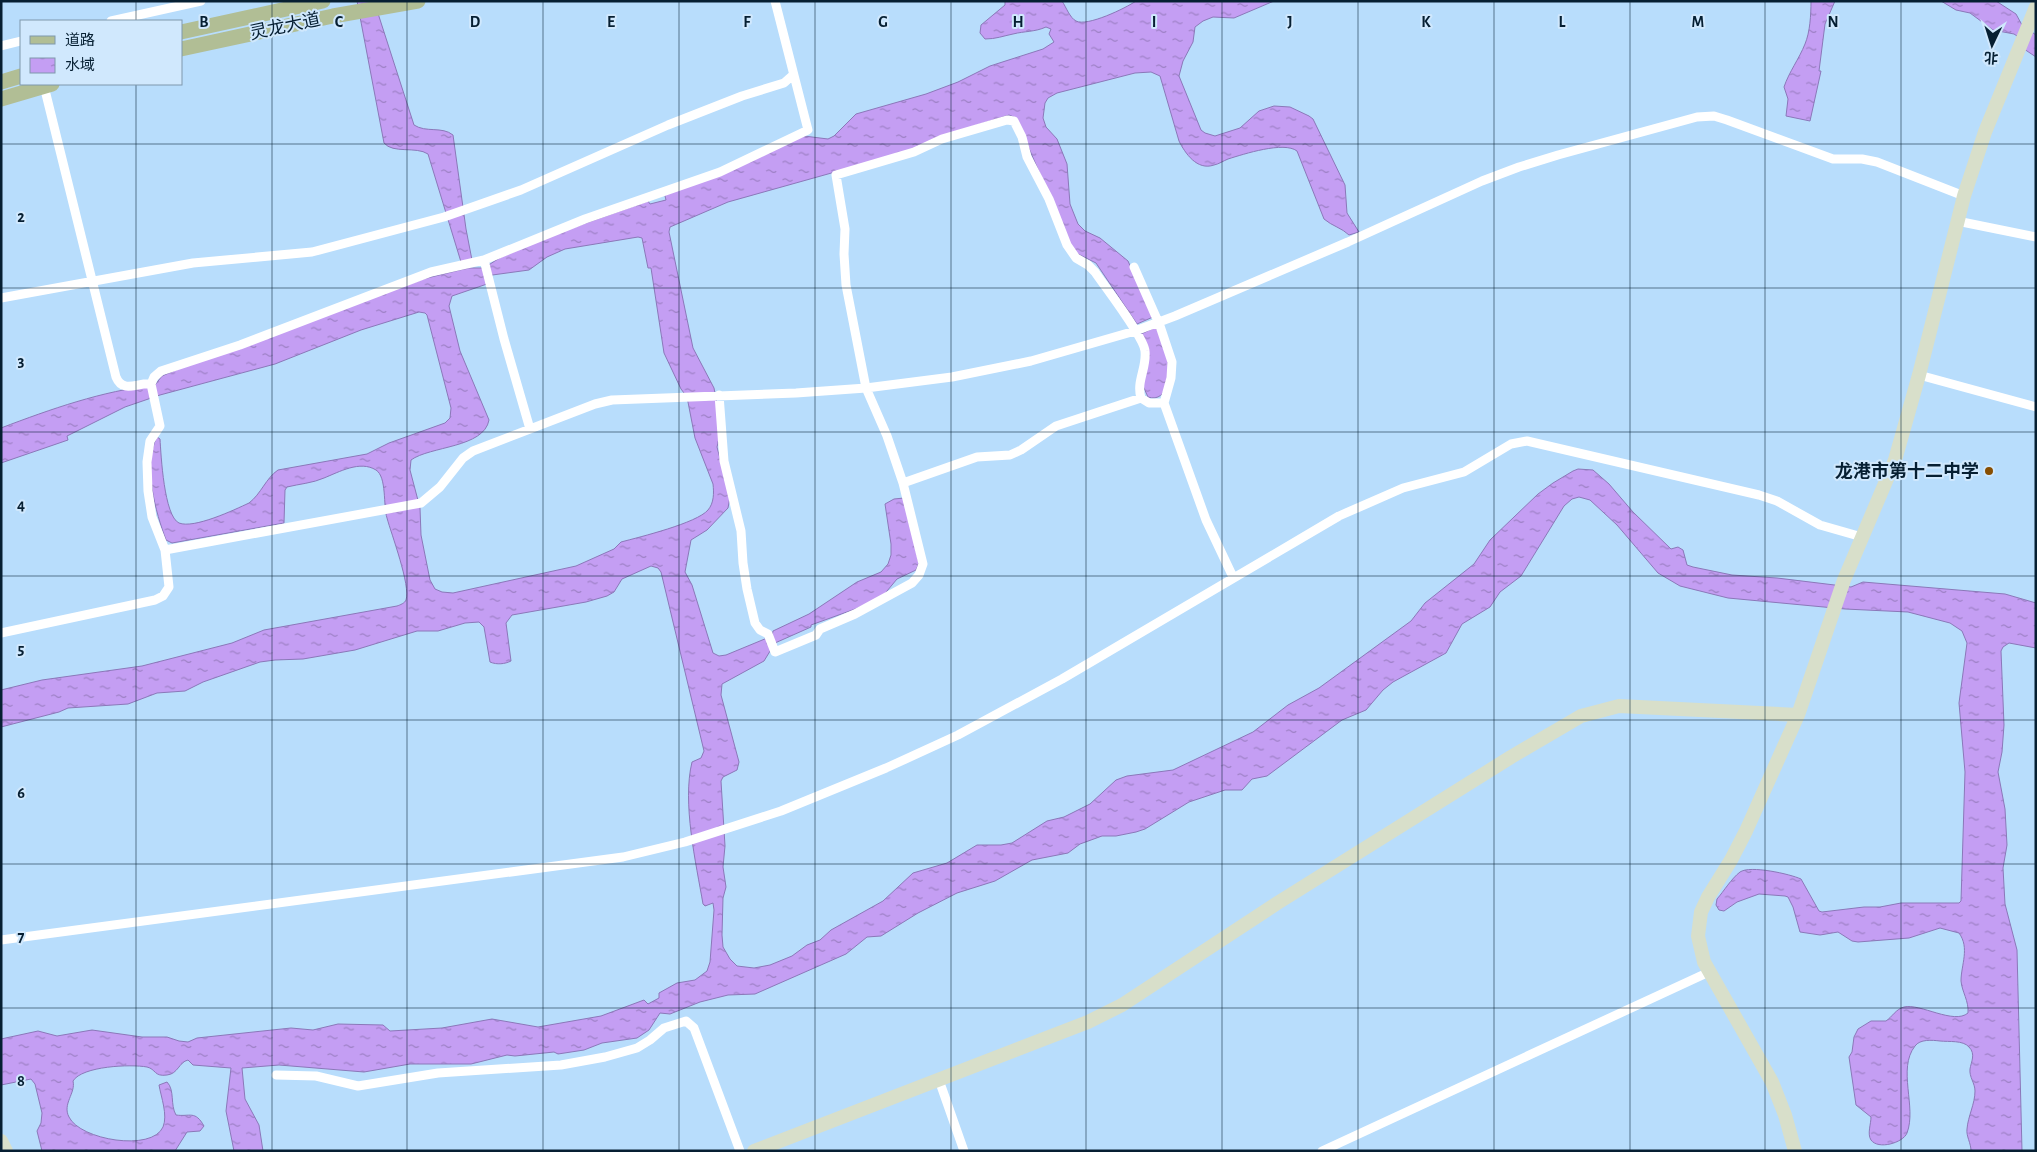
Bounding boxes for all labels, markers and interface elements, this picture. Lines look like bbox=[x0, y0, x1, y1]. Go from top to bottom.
street label: 灵龙大道 bbox=[248, 9, 322, 43]
text: B bbox=[199, 14, 209, 30]
text: C bbox=[335, 14, 344, 30]
text: D bbox=[470, 14, 481, 30]
text: E bbox=[607, 14, 615, 30]
text: F bbox=[743, 14, 751, 30]
text: G bbox=[878, 14, 888, 30]
text: H bbox=[1012, 14, 1024, 30]
text: I bbox=[1152, 14, 1156, 30]
text: J bbox=[1287, 14, 1293, 30]
text: K bbox=[1421, 14, 1431, 30]
text: L bbox=[1559, 14, 1566, 30]
text: M bbox=[1692, 14, 1704, 30]
text: N bbox=[1827, 14, 1839, 30]
legend bbox=[20, 20, 182, 85]
north arrow bbox=[1967, 20, 2017, 70]
text: 道路 bbox=[65, 32, 95, 48]
text: 北 bbox=[1984, 49, 1999, 65]
text: 水域 bbox=[65, 57, 95, 73]
text: 2 bbox=[17, 209, 25, 225]
text: 3 bbox=[18, 353, 25, 369]
place label: 龙港市第十二中学 bbox=[1835, 461, 1979, 481]
marker: 龙港市第十二中学 bbox=[1983, 465, 1995, 477]
text: 4 bbox=[17, 497, 25, 513]
text: 5 bbox=[18, 641, 25, 657]
text: 6 bbox=[17, 785, 25, 801]
text: 7 bbox=[18, 929, 25, 945]
text: 8 bbox=[17, 1073, 25, 1089]

